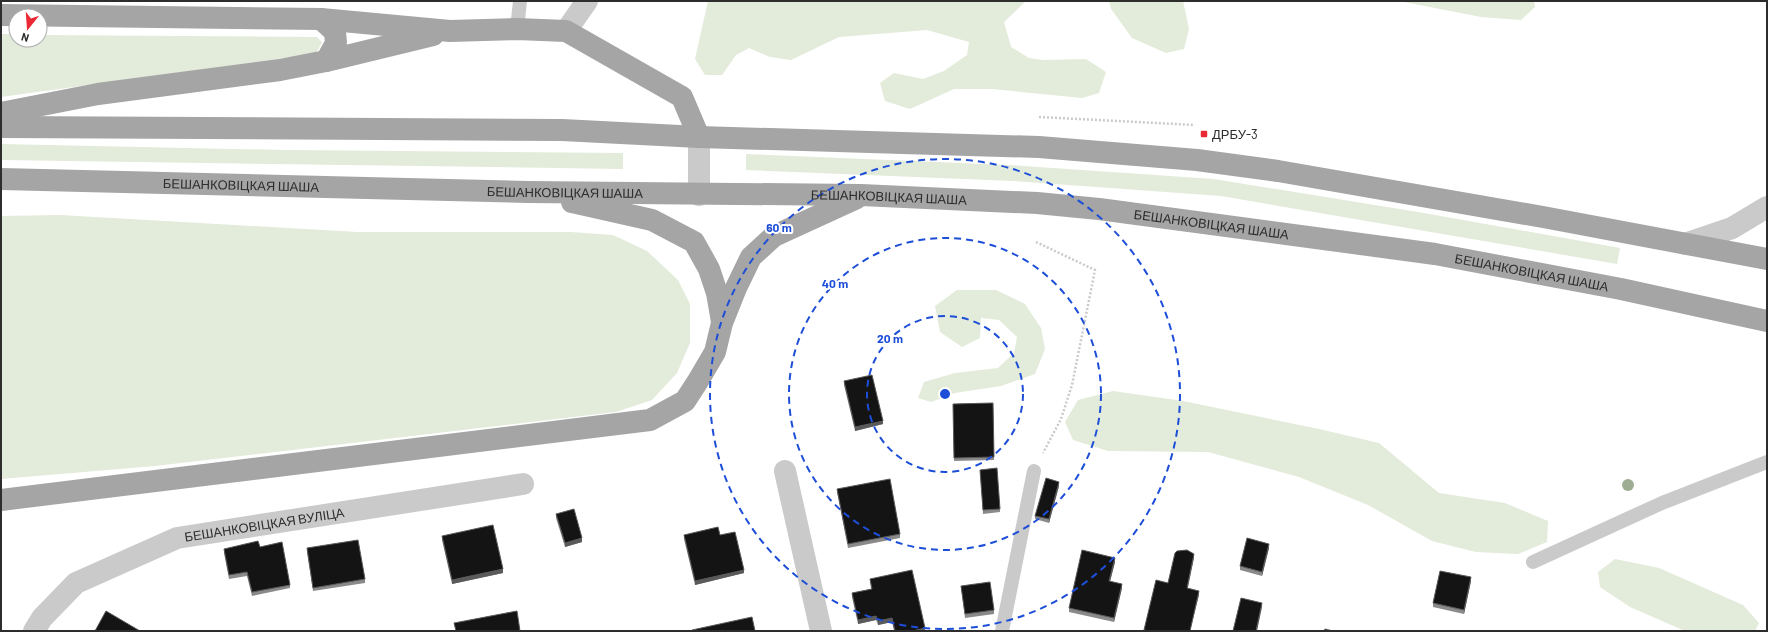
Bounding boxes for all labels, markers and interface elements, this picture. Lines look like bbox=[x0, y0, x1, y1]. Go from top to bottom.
north arrow bbox=[8, 8, 48, 48]
text: N bbox=[20, 31, 30, 45]
place label: ДРБУ-3 bbox=[1212, 126, 1258, 142]
marker: ДРБУ-3 bbox=[1199, 129, 1209, 139]
street label: БЕШАНКОВІЦКАЯ ШАША bbox=[163, 175, 319, 195]
street label: БЕШАНКОВІЦКАЯ ШАША bbox=[487, 183, 643, 201]
street label: БЕШАНКОВІЦКАЯ ШАША bbox=[811, 187, 967, 208]
street label: БЕШАНКОВІЦКАЯ ШАША bbox=[1133, 206, 1290, 242]
text: 60 m bbox=[766, 220, 792, 234]
street label: БЕШАНКОВІЦКАЯ ШАША bbox=[1453, 250, 1610, 295]
text: 40 m bbox=[822, 276, 848, 290]
text: 20 m bbox=[877, 331, 903, 345]
centre of rings bbox=[938, 387, 952, 401]
street label: БЕШАНКОВІЦКАЯ ВУЛІЦА bbox=[183, 504, 346, 545]

